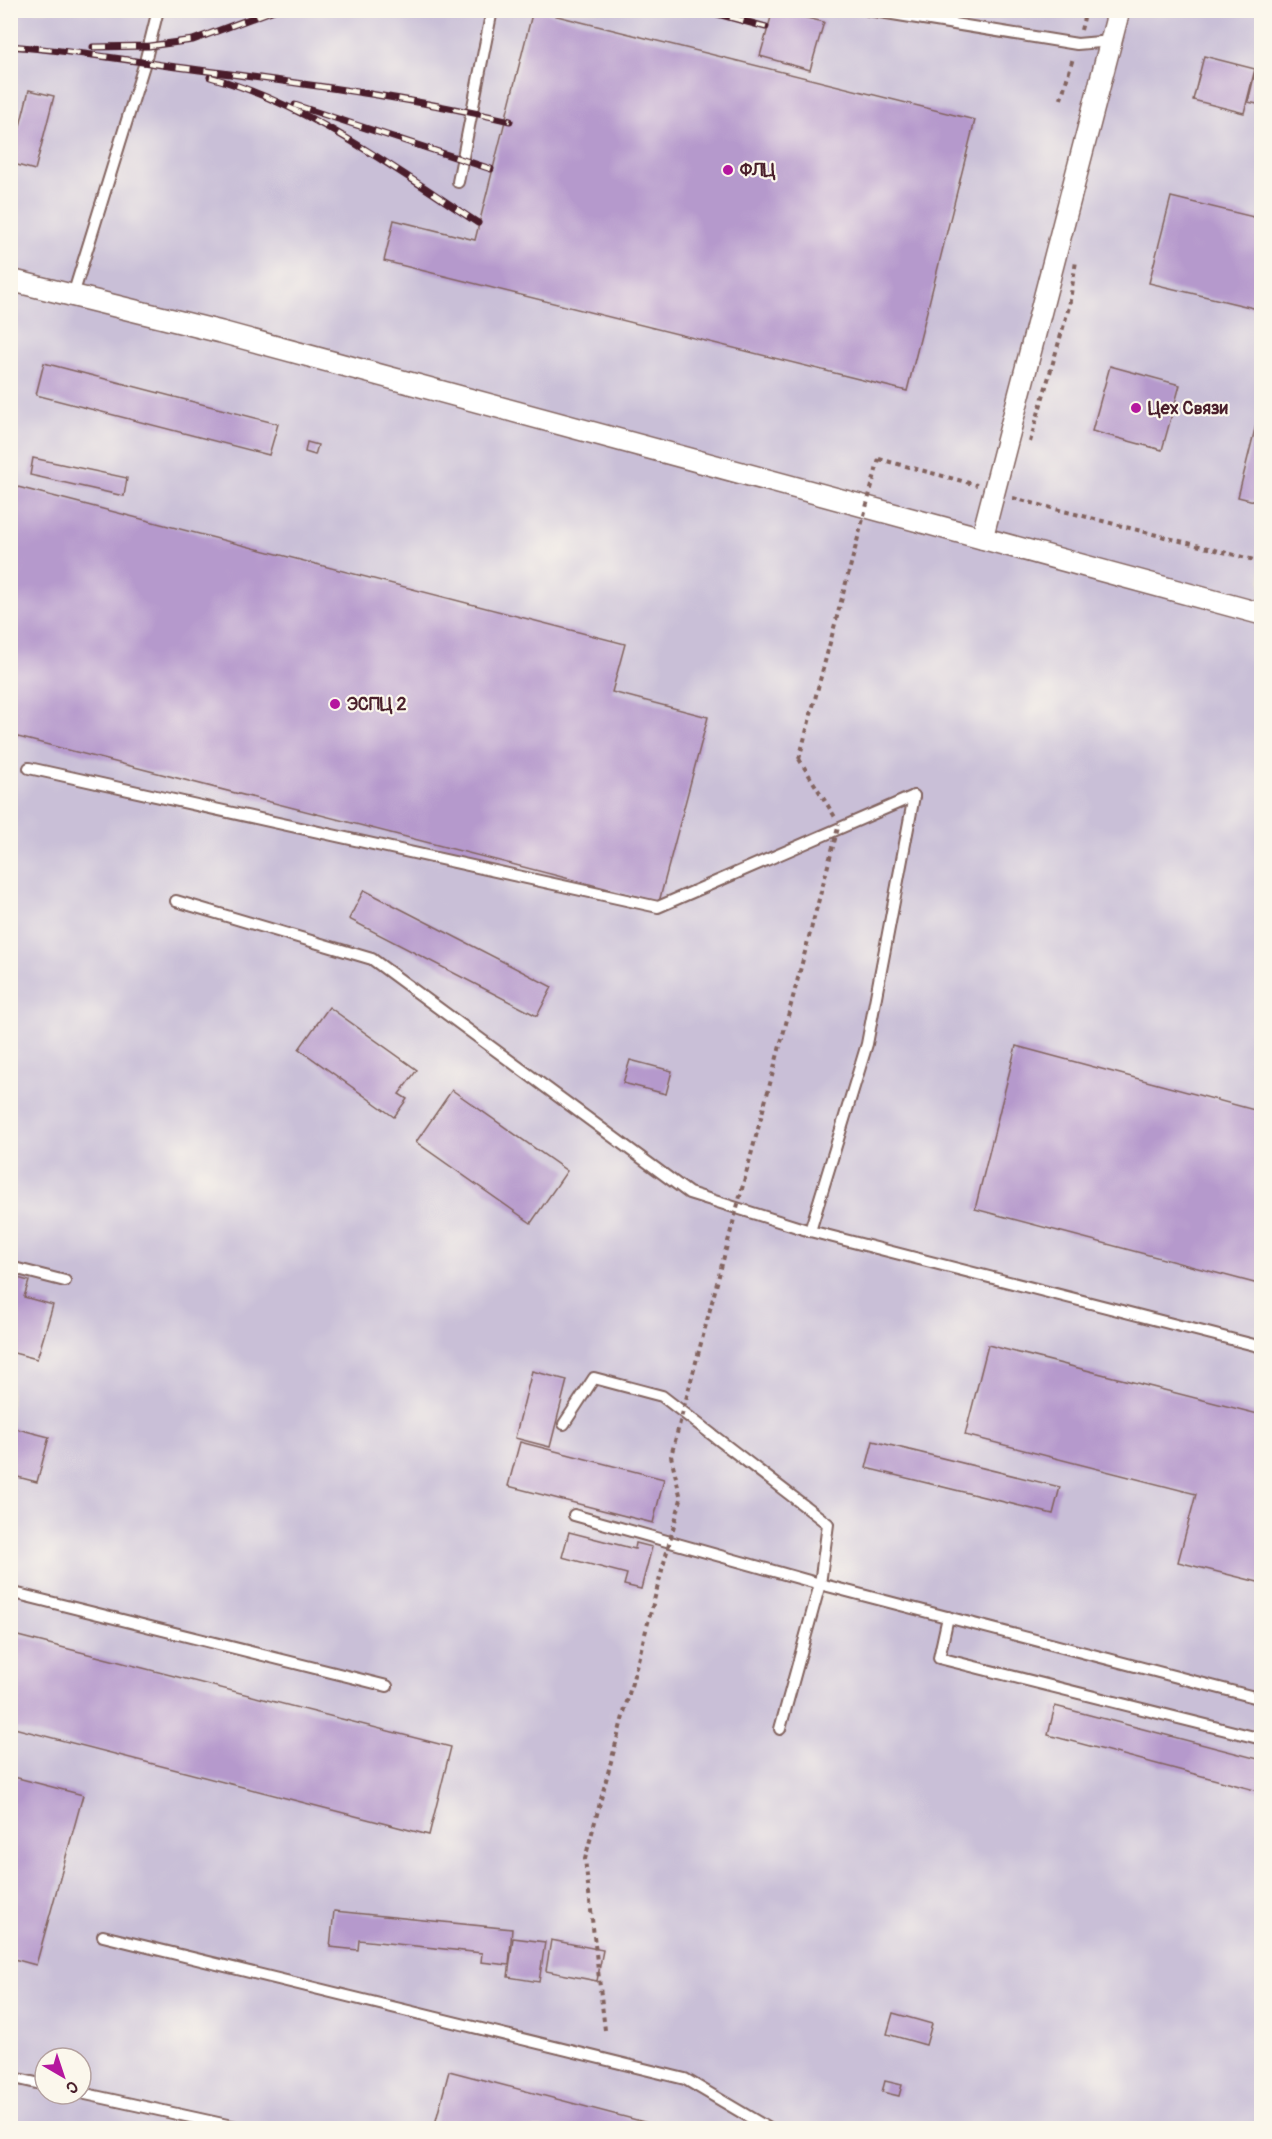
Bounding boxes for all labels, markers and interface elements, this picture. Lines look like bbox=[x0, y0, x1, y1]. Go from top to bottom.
place label: ФЛЦ bbox=[739, 159, 776, 182]
marker: ФЛЦ bbox=[721, 163, 735, 177]
place label: Цех Связи bbox=[1148, 397, 1228, 420]
marker: Цех Связи bbox=[1129, 401, 1143, 415]
place label: ЭСПЦ 2 bbox=[347, 693, 406, 716]
marker: ЭСПЦ 2 bbox=[328, 697, 342, 711]
north arrow bbox=[33, 2046, 93, 2106]
text: С bbox=[62, 2076, 82, 2098]

